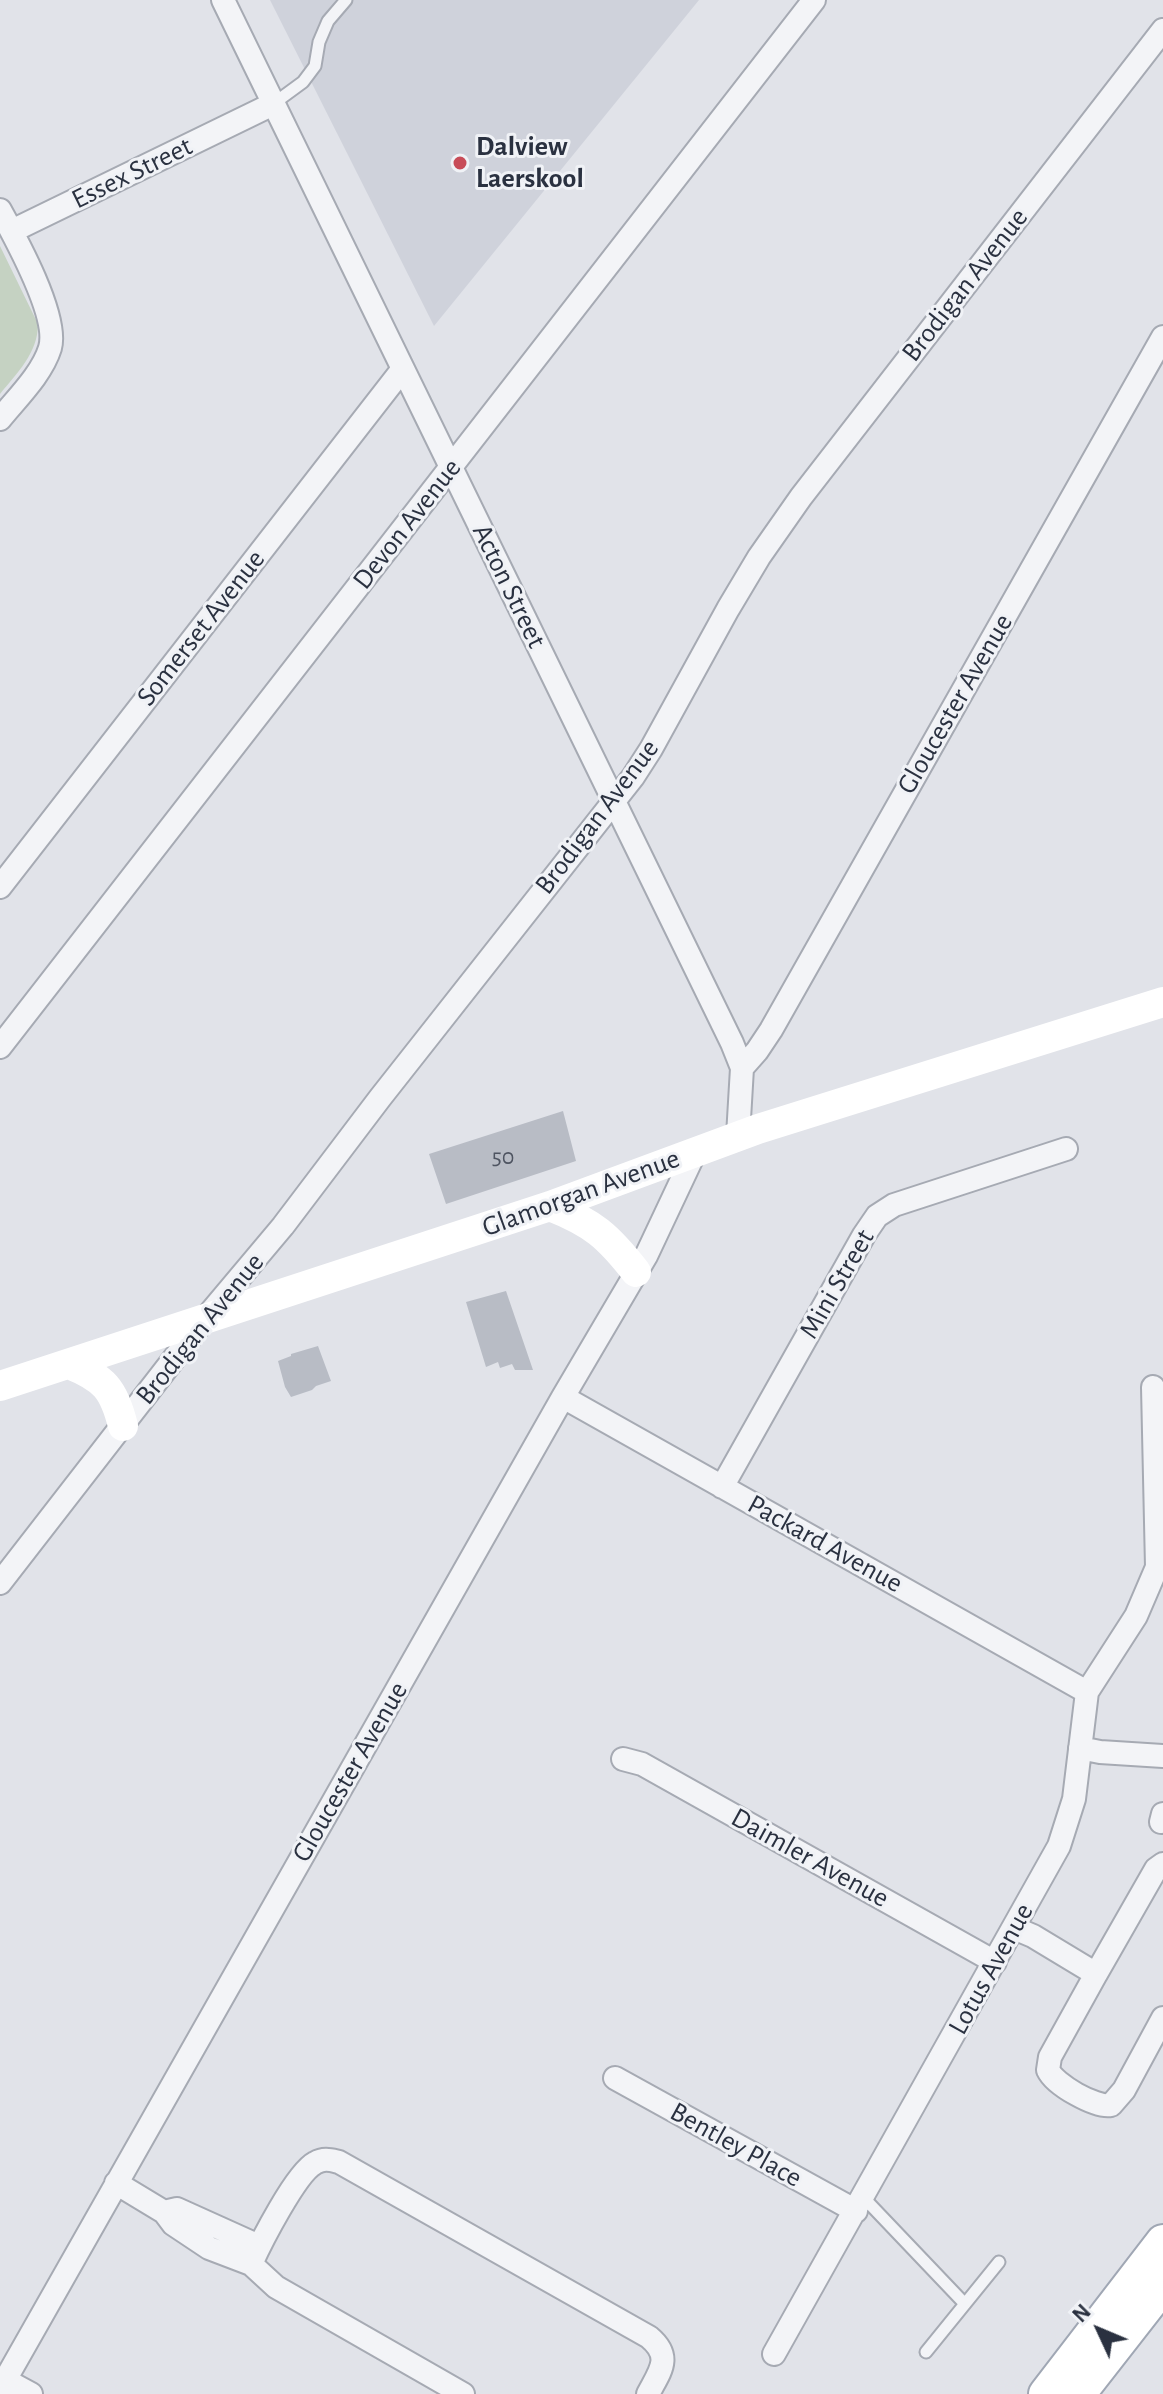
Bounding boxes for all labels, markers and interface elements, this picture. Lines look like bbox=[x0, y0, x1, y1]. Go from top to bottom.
street label: Essex Street bbox=[66, 129, 198, 217]
place label: Dalview Laerskool bbox=[476, 130, 584, 196]
marker: Dalview Laerskool bbox=[451, 154, 469, 172]
street label: Brodigan Avenue bbox=[895, 202, 1035, 368]
street label: Devon Avenue bbox=[346, 452, 468, 596]
street label: Acton Street bbox=[465, 519, 553, 653]
street label: Somerset Avenue bbox=[130, 543, 272, 713]
street label: Gloucester Avenue bbox=[890, 608, 1020, 800]
street label: Brodigan Avenue bbox=[528, 733, 666, 901]
street label: Glamorgan Avenue bbox=[478, 1142, 684, 1244]
house number: 50 bbox=[492, 1143, 514, 1171]
street label: Mini Street bbox=[792, 1223, 882, 1345]
street label: Brodigan Avenue bbox=[129, 1246, 271, 1412]
street label: Packard Avenue bbox=[742, 1488, 908, 1600]
street label: Gloucester Avenue bbox=[285, 1676, 415, 1868]
street label: Daimler Avenue bbox=[725, 1801, 895, 1915]
street label: Lotus Avenue bbox=[941, 1898, 1041, 2040]
street label: Bentley Place bbox=[664, 2095, 808, 2195]
north arrow bbox=[1059, 2290, 1139, 2370]
text: N bbox=[1069, 2300, 1095, 2326]

